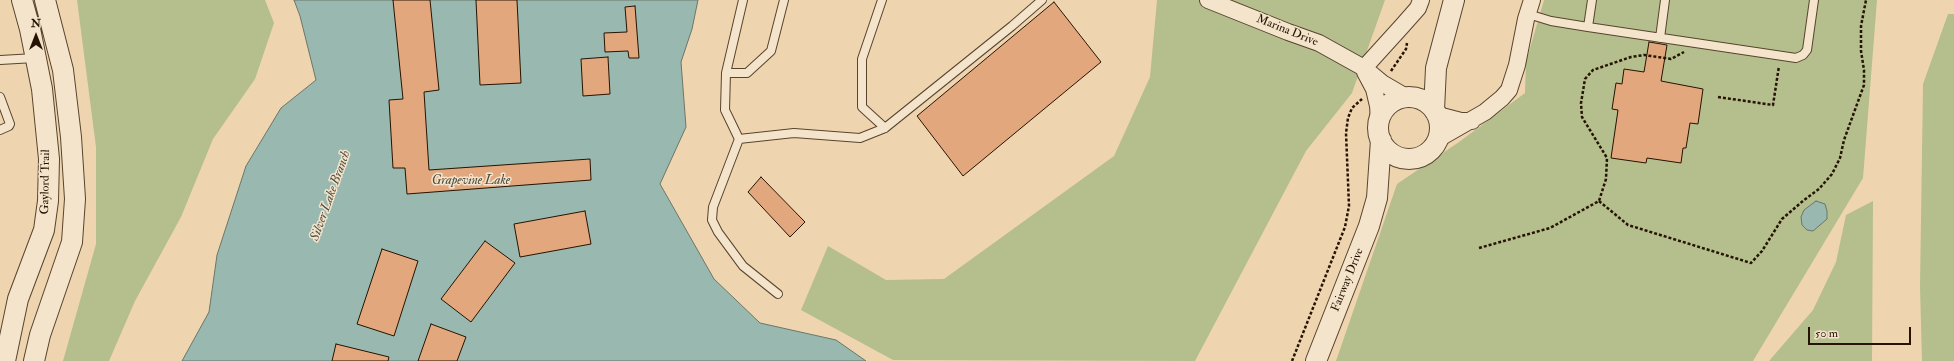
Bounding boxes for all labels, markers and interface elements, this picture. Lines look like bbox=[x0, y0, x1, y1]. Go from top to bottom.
street label: Marina Drive bbox=[1254, 12, 1320, 50]
north arrow bbox=[16, 16, 56, 56]
text: N bbox=[31, 17, 41, 30]
street label: Gaylord Trail bbox=[38, 149, 54, 215]
water label: Silver Lake Branch bbox=[307, 149, 355, 243]
water label: Grapevine Lake bbox=[432, 173, 510, 189]
street label: Fairway Drive bbox=[1329, 246, 1367, 314]
scale bar bbox=[1810, 319, 1913, 345]
text: 50 m bbox=[1815, 326, 1838, 341]

